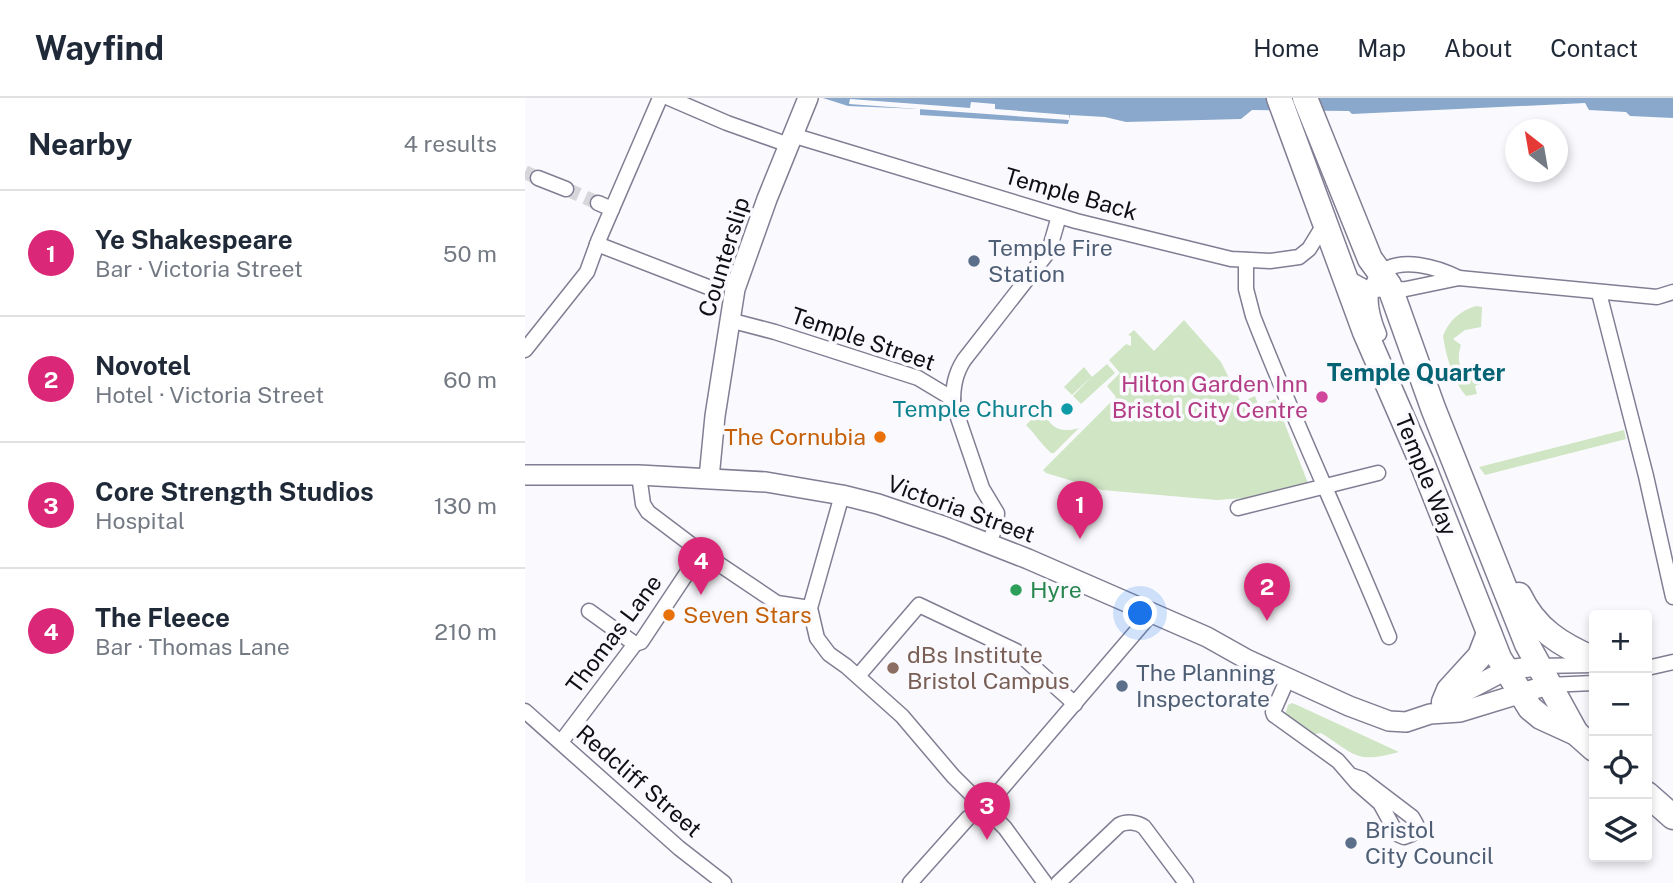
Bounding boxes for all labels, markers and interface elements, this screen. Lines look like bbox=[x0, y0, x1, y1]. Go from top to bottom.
text: Wayfind bbox=[35, 29, 164, 67]
text: Home bbox=[1253, 34, 1319, 62]
text: Map bbox=[1357, 34, 1406, 62]
text: About bbox=[1444, 34, 1512, 62]
text: Contact bbox=[1550, 34, 1638, 62]
north arrow bbox=[1505, 119, 1568, 182]
text: Nearby bbox=[28, 126, 132, 162]
text: 4 results bbox=[403, 130, 497, 157]
street label: Temple Back bbox=[1002, 162, 1141, 225]
street label: Counterslip bbox=[693, 194, 755, 320]
text: Ye Shakespeare bbox=[95, 224, 293, 255]
place label: Temple Fire Station bbox=[988, 234, 1113, 287]
text: 1 bbox=[46, 240, 56, 267]
text: 50 m bbox=[443, 240, 497, 267]
marker: Temple Fire Station bbox=[966, 253, 982, 269]
text: Bar · Victoria Street bbox=[95, 255, 303, 282]
street label: Temple Street bbox=[788, 301, 939, 376]
text: Novotel bbox=[95, 350, 191, 381]
district label: Temple Quarter bbox=[1327, 358, 1505, 386]
text: 2 bbox=[44, 366, 58, 393]
text: 60 m bbox=[443, 366, 497, 393]
place label: Hilton Garden Inn Bristol City Centre bbox=[1112, 370, 1308, 423]
text: Hotel · Victoria Street bbox=[95, 381, 324, 408]
marker: Hilton Garden Inn Bristol City Centre bbox=[1314, 389, 1330, 405]
place label: Temple Church bbox=[892, 395, 1053, 422]
marker: Temple Church bbox=[1059, 401, 1075, 417]
street label: Temple Way bbox=[1390, 410, 1463, 539]
place label: The Cornubia bbox=[724, 423, 866, 450]
marker: The Cornubia bbox=[872, 429, 888, 445]
street label: Victoria Street bbox=[884, 469, 1039, 548]
text: Core Strength Studios bbox=[95, 476, 374, 507]
pin: 1 bbox=[1057, 481, 1103, 539]
text: 3 bbox=[43, 492, 59, 519]
text: 130 m bbox=[434, 492, 497, 519]
text: Hospital bbox=[95, 507, 185, 534]
pin: 4 bbox=[678, 537, 724, 595]
pin: 2 bbox=[1244, 563, 1290, 621]
street label: Thomas Lane bbox=[560, 569, 667, 698]
place label: Hyre bbox=[1030, 576, 1082, 603]
marker: Hyre bbox=[1008, 582, 1024, 598]
your location bbox=[1123, 596, 1157, 630]
place label: Seven Stars bbox=[683, 601, 812, 628]
text: The Fleece bbox=[95, 602, 230, 633]
marker: Seven Stars bbox=[661, 607, 677, 623]
map controls bbox=[1589, 610, 1652, 862]
button: + bbox=[1589, 610, 1652, 673]
text: 4 bbox=[43, 618, 59, 645]
text: 210 m bbox=[434, 618, 497, 645]
text: Bar · Thomas Lane bbox=[95, 633, 290, 660]
place label: dBs Institute Bristol Campus bbox=[907, 641, 1070, 694]
place label: The Planning Inspectorate bbox=[1136, 659, 1276, 712]
marker: dBs Institute Bristol Campus bbox=[885, 660, 901, 676]
button: − bbox=[1589, 673, 1652, 736]
marker: The Planning Inspectorate bbox=[1114, 678, 1130, 694]
street label: Redcliff Street bbox=[571, 719, 708, 842]
button: locate bbox=[1589, 736, 1652, 799]
pin: 3 bbox=[964, 782, 1010, 840]
button: layers bbox=[1589, 799, 1652, 862]
place label: Bristol City Council bbox=[1365, 816, 1494, 869]
marker: Bristol City Council bbox=[1343, 835, 1359, 851]

